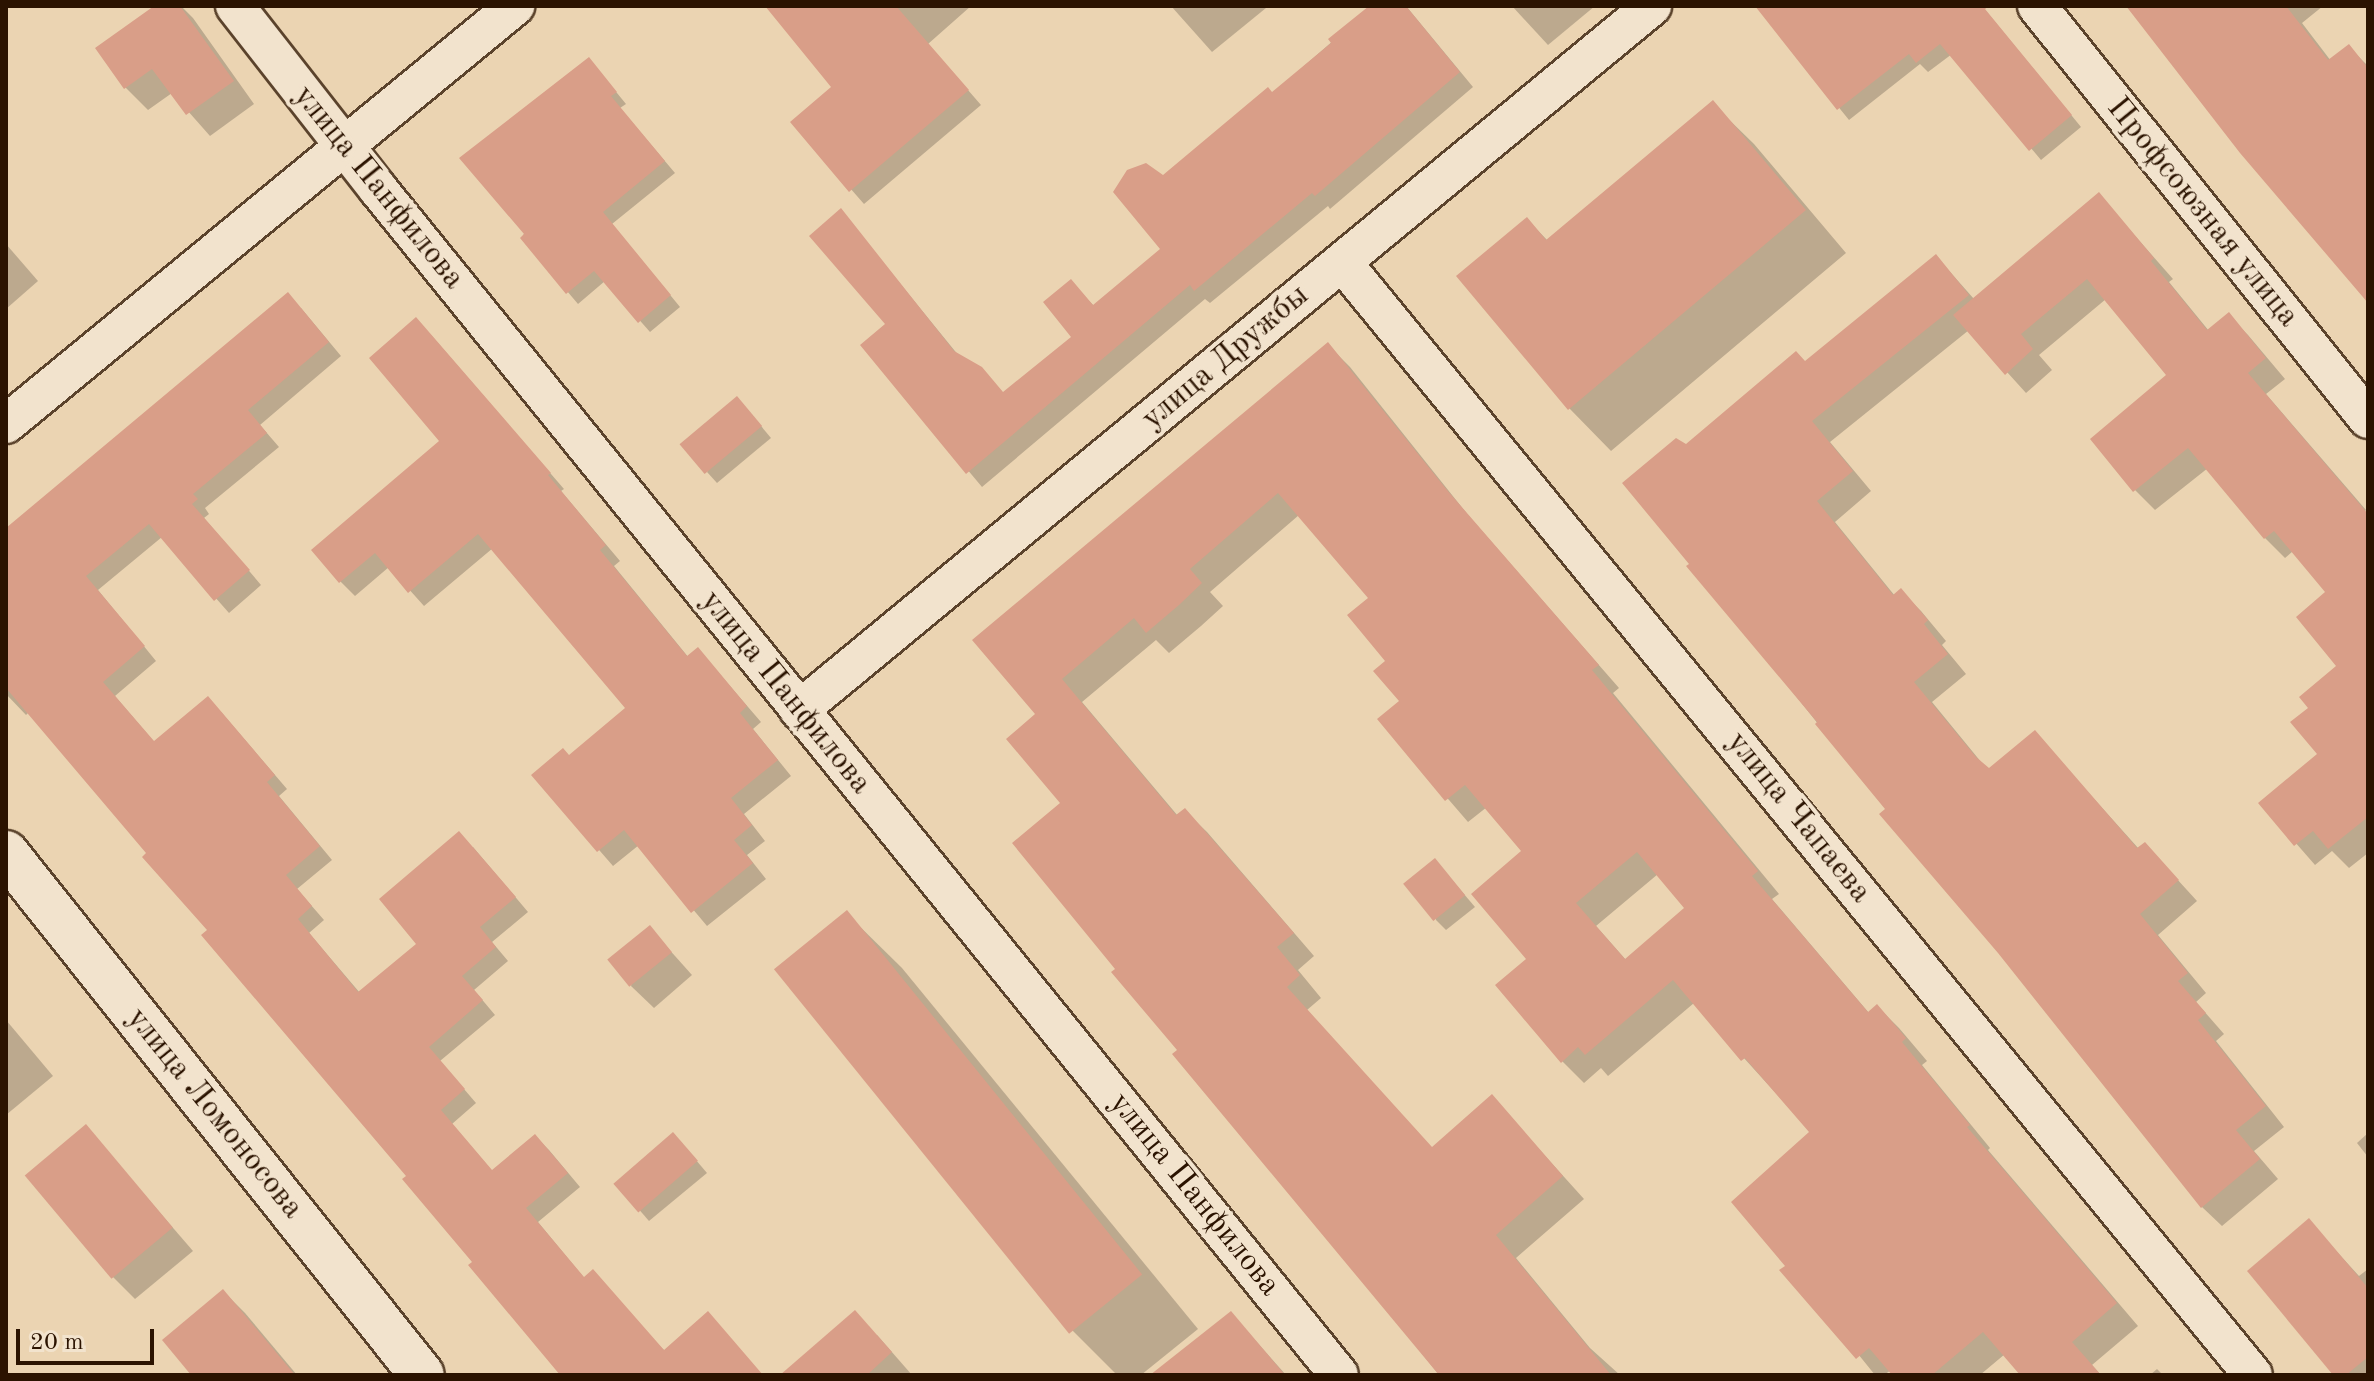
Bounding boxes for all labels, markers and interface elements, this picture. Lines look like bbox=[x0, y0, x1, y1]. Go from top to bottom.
street label: улица Панфилова bbox=[284, 78, 472, 298]
street label: Профсоюзная улица bbox=[2098, 90, 2306, 336]
street label: улица Дружбы bbox=[1135, 277, 1317, 439]
street label: улица Панфилова bbox=[691, 583, 879, 803]
street label: улица Чапаева bbox=[1717, 725, 1879, 911]
street label: улица Ломоносова bbox=[117, 1001, 311, 1227]
street label: улица Панфилова bbox=[1100, 1085, 1288, 1305]
scale bar bbox=[20, 1313, 158, 1363]
text: 20 m bbox=[30, 1331, 84, 1355]

